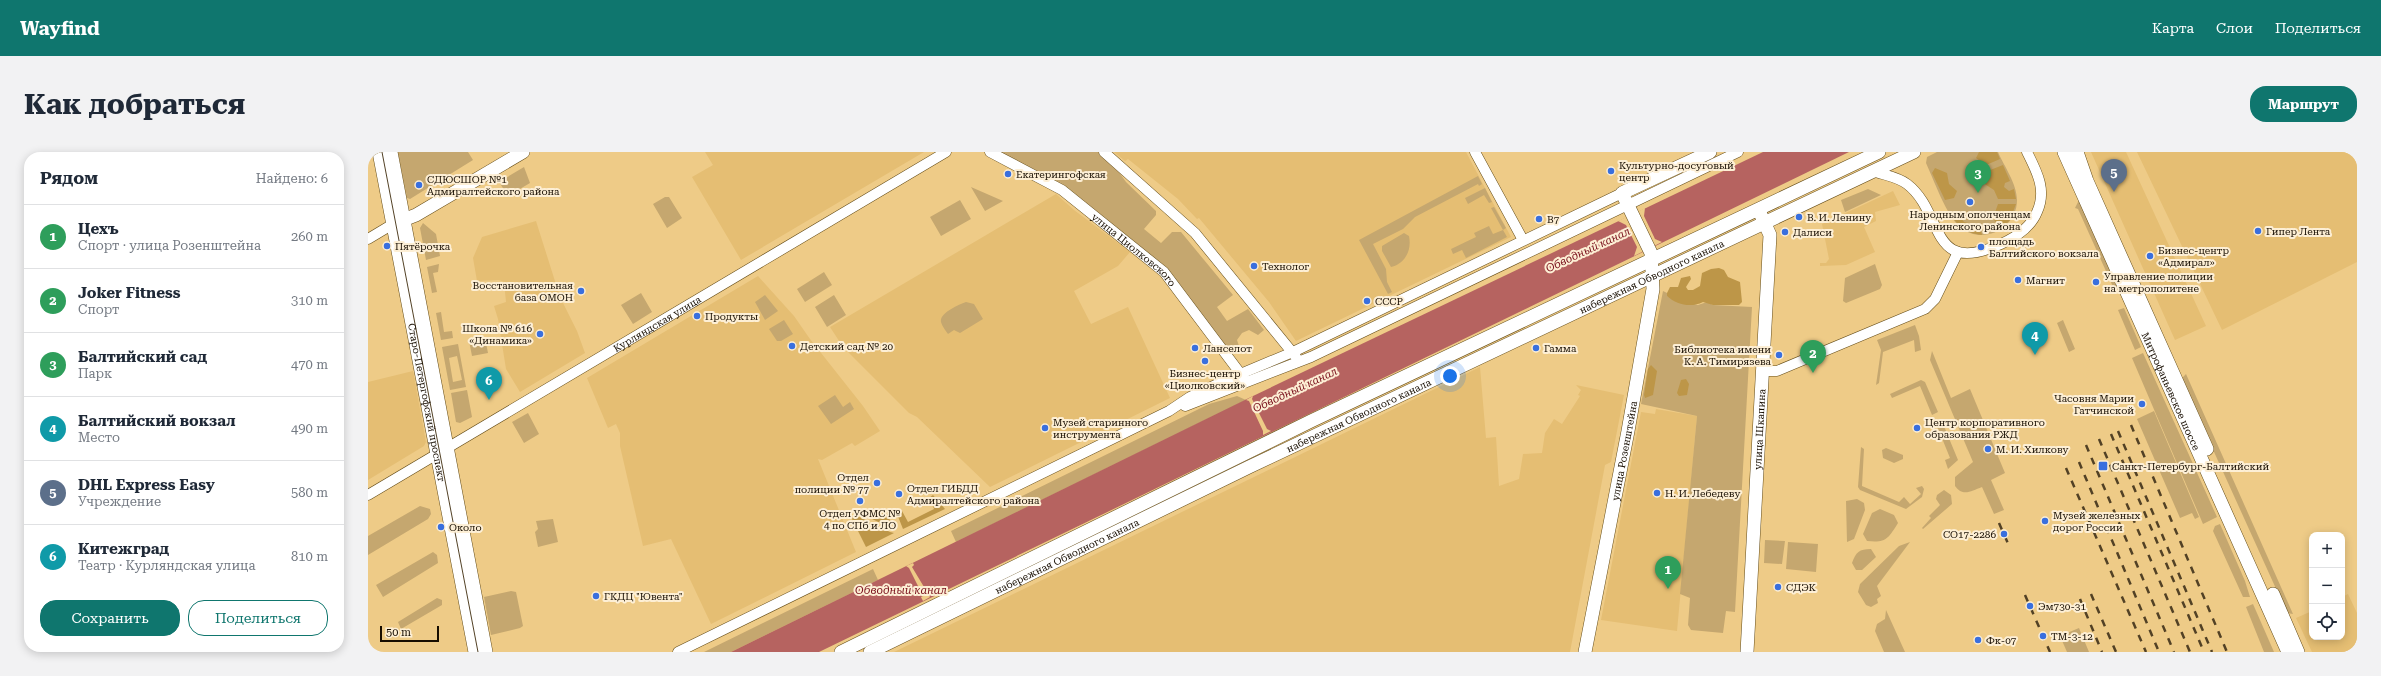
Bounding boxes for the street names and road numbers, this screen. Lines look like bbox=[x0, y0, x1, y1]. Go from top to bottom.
street label: улица Циолковского bbox=[1090, 211, 1178, 288]
street label: набережная Обводного канала bbox=[1577, 237, 1726, 315]
street label: Курляндская улица bbox=[611, 293, 703, 354]
street label: Старо-Петергофский проспект bbox=[406, 322, 448, 483]
street label: Митрофаньевское шоссе bbox=[2140, 330, 2203, 452]
street label: набережная Обводного канала bbox=[1285, 376, 1433, 454]
street label: улица Шкапина bbox=[1752, 388, 1767, 470]
street label: улица Розенштейна bbox=[1609, 399, 1639, 502]
street label: набережная Обводного канала bbox=[993, 516, 1141, 596]

